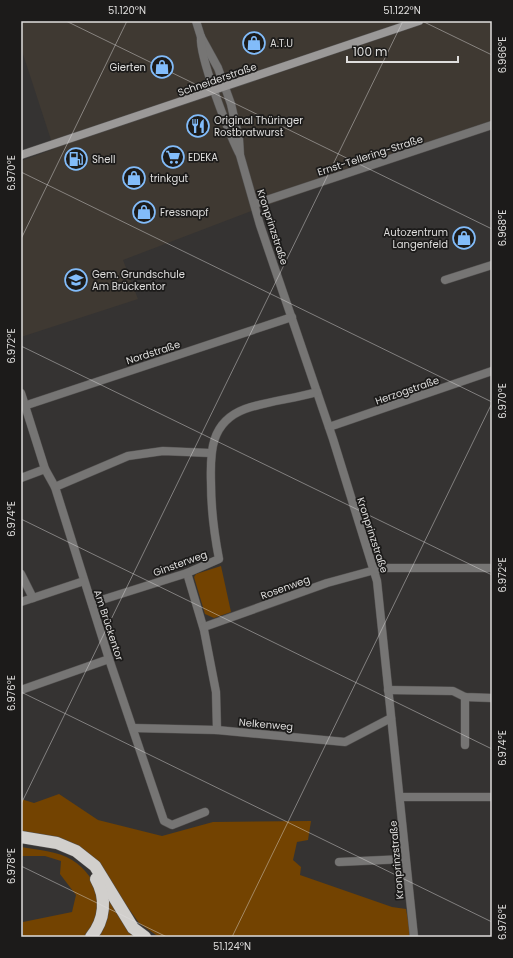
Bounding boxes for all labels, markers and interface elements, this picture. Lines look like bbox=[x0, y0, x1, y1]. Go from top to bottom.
text: 51.120°N bbox=[108, 3, 146, 18]
text: 51.122°N bbox=[383, 3, 421, 18]
shop icon: A.T.U bbox=[241, 30, 267, 56]
place label: A.T.U bbox=[270, 36, 293, 51]
text: 6.966°E bbox=[495, 37, 510, 73]
scale bar bbox=[347, 38, 458, 64]
text: 100 m bbox=[353, 43, 387, 60]
shop icon: Gierten bbox=[149, 54, 175, 80]
street label: Schneiderstraße bbox=[176, 59, 259, 100]
place label: Gierten bbox=[110, 60, 146, 75]
restaurant icon: Original Thüringer Rostbratwurst bbox=[185, 113, 211, 139]
place label: Original Thüringer Rostbratwurst bbox=[214, 113, 303, 140]
street label: Ernst-Tellering-Straße bbox=[315, 131, 425, 180]
supermarket icon: EDEKA bbox=[160, 144, 186, 170]
fuel station icon: Shell bbox=[63, 146, 89, 172]
place label: EDEKA bbox=[188, 150, 218, 165]
place label: Shell bbox=[92, 152, 115, 167]
text: 6.970°E bbox=[4, 155, 19, 191]
shop icon: trinkgut bbox=[121, 165, 147, 191]
place label: trinkgut bbox=[150, 171, 189, 186]
street label: Kronprinzstraße bbox=[253, 187, 292, 267]
shop icon: Fressnapf bbox=[131, 199, 157, 225]
place label: Fressnapf bbox=[160, 205, 209, 220]
text: 6.968°E bbox=[495, 210, 510, 246]
place label: Autozentrum Langenfeld bbox=[384, 225, 448, 252]
shop icon: Autozentrum Langenfeld bbox=[451, 225, 477, 251]
school or university icon: Gem. Grundschule Am Brückentor bbox=[63, 267, 89, 293]
place label: Gem. Grundschule Am Brückentor bbox=[92, 267, 185, 294]
text: 6.972°E bbox=[4, 328, 19, 364]
street label: Nordstraße bbox=[124, 337, 182, 368]
street label: Herzogstraße bbox=[373, 372, 441, 408]
text: 6.970°E bbox=[495, 383, 510, 419]
street label: Kronprinzstraße bbox=[353, 495, 392, 575]
text: 6.974°E bbox=[4, 501, 19, 537]
street label: Ginsterweg bbox=[151, 547, 209, 580]
text: 6.972°E bbox=[495, 557, 510, 593]
street label: Rosenweg bbox=[258, 572, 312, 603]
street label: Am Brückentor bbox=[90, 588, 127, 663]
text: 6.976°E bbox=[4, 675, 19, 711]
street label: Nelkenweg bbox=[238, 715, 294, 734]
text: 6.974°E bbox=[495, 730, 510, 766]
street label: Kronprinzstraße bbox=[386, 820, 407, 900]
text: 6.978°E bbox=[4, 848, 19, 884]
text: 6.976°E bbox=[495, 904, 510, 940]
text: 51.124°N bbox=[213, 939, 251, 954]

